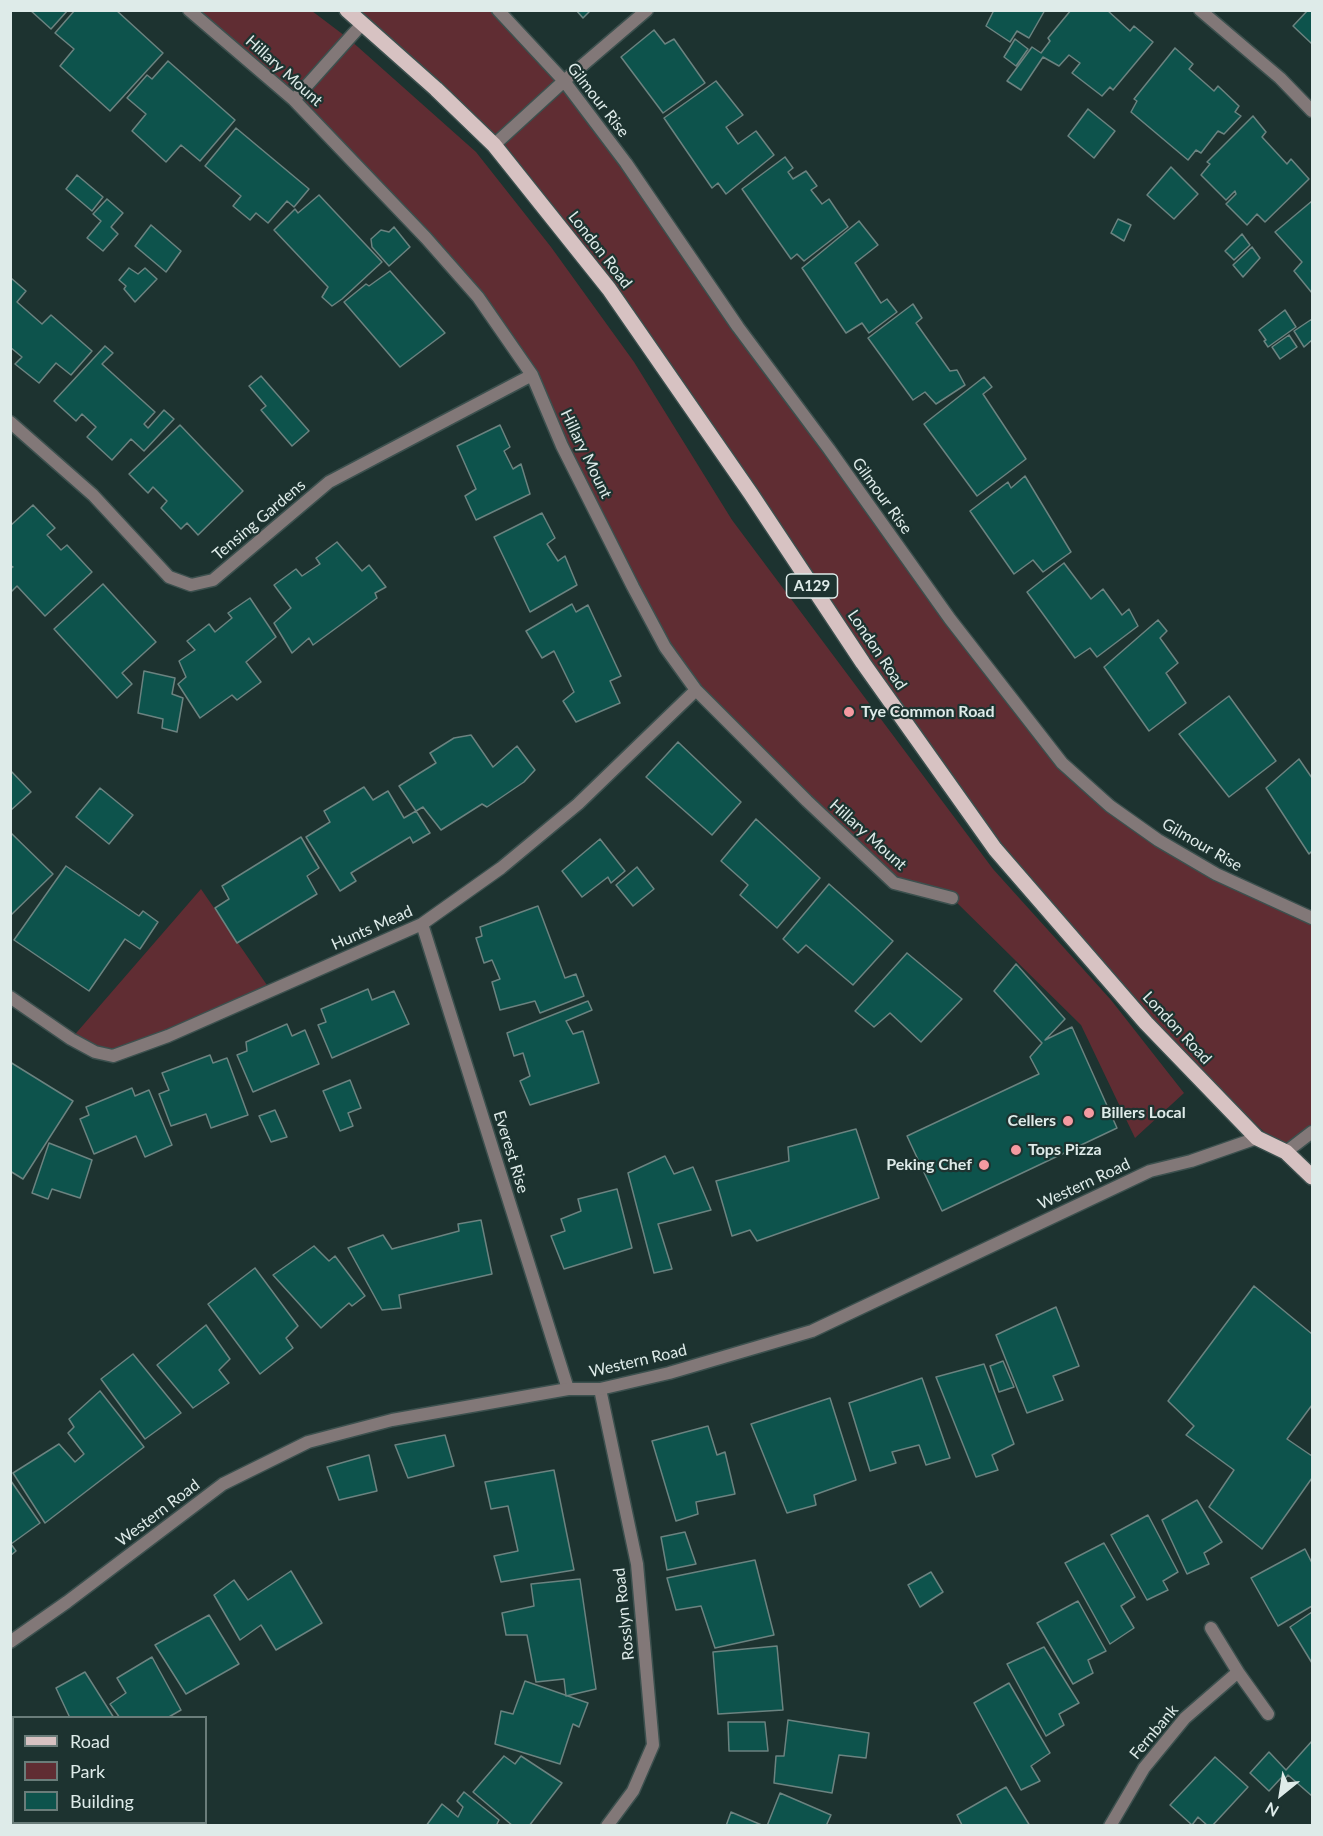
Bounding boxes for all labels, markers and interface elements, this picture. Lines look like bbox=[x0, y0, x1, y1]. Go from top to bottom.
street label: Hillary Mount bbox=[242, 31, 326, 111]
street label: Gilmour Rise bbox=[563, 59, 633, 141]
street label: London Road bbox=[564, 208, 636, 292]
street label: Hillary Mount bbox=[556, 406, 616, 502]
street label: Gilmour Rise bbox=[848, 454, 916, 538]
street label: Tensing Gardens bbox=[209, 476, 309, 564]
road number: A129 bbox=[786, 574, 838, 598]
street label: London Road bbox=[843, 606, 911, 694]
place label: Tye Common Road bbox=[861, 702, 995, 722]
marker: Tye Common Road bbox=[842, 705, 856, 719]
street label: Hillary Mount bbox=[826, 795, 910, 875]
street label: Gilmour Rise bbox=[1158, 814, 1246, 876]
street label: Hunts Mead bbox=[329, 902, 415, 954]
street label: London Road bbox=[1139, 988, 1215, 1068]
place label: Billers Local bbox=[1101, 1103, 1186, 1123]
marker: Billers Local bbox=[1082, 1106, 1096, 1120]
street label: Everest Rise bbox=[489, 1108, 533, 1196]
place label: Cellers bbox=[1008, 1111, 1056, 1131]
marker: Cellers bbox=[1061, 1114, 1075, 1128]
place label: Tops Pizza bbox=[1028, 1140, 1102, 1160]
marker: Tops Pizza bbox=[1009, 1143, 1023, 1157]
street label: Western Road bbox=[1035, 1154, 1133, 1214]
place label: Peking Chef bbox=[886, 1155, 972, 1175]
marker: Peking Chef bbox=[977, 1158, 991, 1172]
street label: Western Road bbox=[587, 1340, 689, 1382]
street label: Western Road bbox=[112, 1475, 204, 1551]
street label: Rosslyn Road bbox=[610, 1567, 638, 1661]
street label: Fernbank bbox=[1126, 1701, 1182, 1763]
legend bbox=[12, 1716, 207, 1824]
text: Road bbox=[70, 1730, 110, 1752]
text: Park bbox=[70, 1760, 105, 1782]
north arrow bbox=[1251, 1764, 1311, 1824]
text: Building bbox=[70, 1790, 134, 1812]
text: N bbox=[1262, 1799, 1282, 1821]

